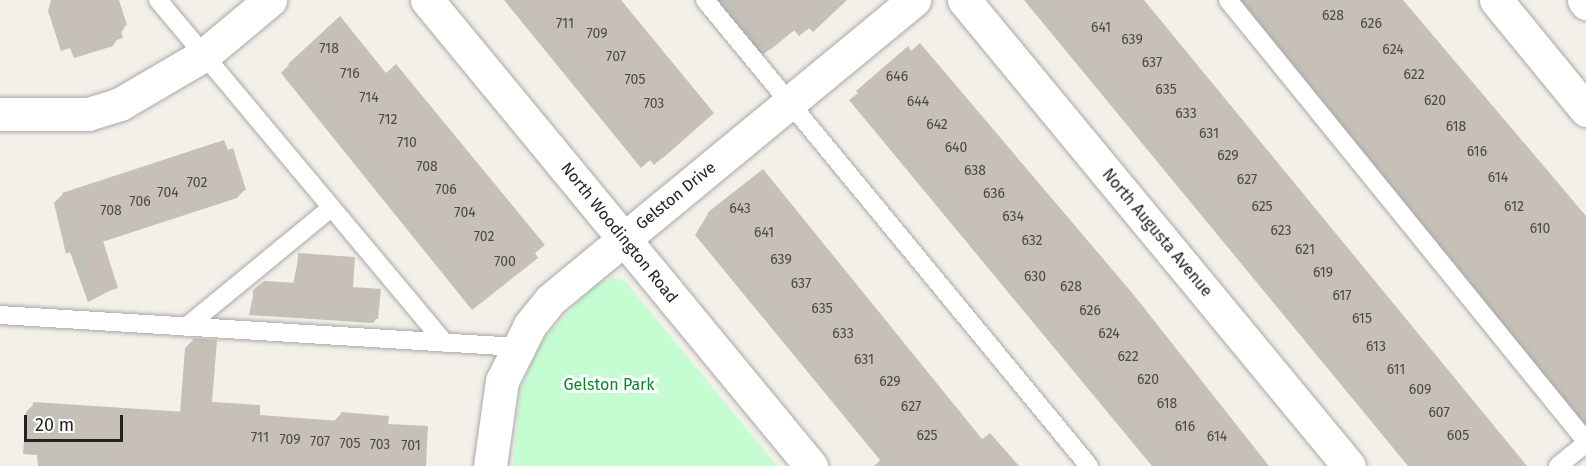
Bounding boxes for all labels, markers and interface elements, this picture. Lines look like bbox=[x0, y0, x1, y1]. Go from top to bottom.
house number: 628 bbox=[1322, 8, 1344, 24]
house number: 711 bbox=[556, 16, 574, 32]
house number: 626 bbox=[1360, 16, 1382, 32]
house number: 641 bbox=[1091, 20, 1111, 36]
house number: 709 bbox=[586, 26, 608, 42]
house number: 639 bbox=[1121, 32, 1143, 48]
house number: 718 bbox=[319, 41, 339, 57]
house number: 624 bbox=[1382, 42, 1404, 58]
house number: 707 bbox=[606, 49, 626, 65]
house number: 637 bbox=[1142, 55, 1162, 71]
house number: 716 bbox=[340, 66, 360, 82]
house number: 622 bbox=[1403, 67, 1425, 83]
house number: 646 bbox=[886, 69, 908, 85]
house number: 705 bbox=[625, 72, 645, 88]
house number: 635 bbox=[1155, 82, 1177, 98]
house number: 714 bbox=[359, 90, 379, 106]
house number: 620 bbox=[1424, 93, 1446, 109]
house number: 644 bbox=[907, 94, 929, 110]
house number: 703 bbox=[644, 96, 664, 112]
house number: 633 bbox=[1175, 106, 1197, 122]
house number: 712 bbox=[379, 112, 397, 128]
house number: 642 bbox=[926, 117, 948, 133]
house number: 618 bbox=[1446, 119, 1466, 135]
house number: 631 bbox=[1199, 126, 1219, 142]
house number: 710 bbox=[397, 135, 417, 151]
house number: 640 bbox=[945, 140, 967, 156]
house number: 616 bbox=[1467, 144, 1487, 160]
house number: 629 bbox=[1217, 148, 1239, 164]
street label: Gelston Drive bbox=[632, 158, 720, 234]
house number: 708 bbox=[416, 159, 438, 175]
street label: North Woodington Road bbox=[557, 159, 681, 307]
house number: 638 bbox=[964, 163, 986, 179]
street label: North Augusta Avenue bbox=[1098, 165, 1216, 301]
house number: 614 bbox=[1488, 170, 1508, 186]
house number: 627 bbox=[1237, 172, 1257, 188]
house number: 702 bbox=[187, 175, 207, 191]
house number: 706 bbox=[435, 182, 457, 198]
house number: 704 bbox=[157, 185, 179, 201]
house number: 636 bbox=[983, 186, 1005, 202]
house number: 706 bbox=[129, 194, 151, 210]
house number: 625 bbox=[1251, 199, 1273, 215]
house number: 612 bbox=[1504, 199, 1524, 215]
house number: 643 bbox=[729, 201, 751, 217]
house number: 708 bbox=[100, 203, 122, 219]
house number: 704 bbox=[454, 205, 476, 221]
house number: 634 bbox=[1002, 209, 1024, 225]
house number: 610 bbox=[1530, 221, 1550, 237]
house number: 623 bbox=[1270, 223, 1292, 239]
house number: 641 bbox=[754, 225, 774, 241]
house number: 702 bbox=[474, 229, 494, 245]
house number: 632 bbox=[1021, 233, 1043, 249]
house number: 621 bbox=[1295, 242, 1315, 258]
house number: 639 bbox=[770, 252, 792, 268]
house number: 700 bbox=[494, 254, 516, 270]
house number: 619 bbox=[1313, 265, 1333, 281]
house number: 630 bbox=[1024, 269, 1046, 285]
house number: 637 bbox=[791, 276, 811, 292]
house number: 628 bbox=[1060, 279, 1082, 295]
house number: 617 bbox=[1332, 288, 1352, 304]
house number: 635 bbox=[811, 301, 833, 317]
house number: 626 bbox=[1079, 303, 1101, 319]
house number: 615 bbox=[1352, 311, 1372, 327]
house number: 633 bbox=[832, 326, 854, 342]
house number: 624 bbox=[1098, 326, 1120, 342]
house number: 613 bbox=[1366, 339, 1386, 355]
house number: 622 bbox=[1117, 349, 1139, 365]
house number: 631 bbox=[854, 352, 874, 368]
house number: 611 bbox=[1387, 362, 1405, 378]
house number: 620 bbox=[1137, 372, 1159, 388]
house number: 629 bbox=[879, 374, 901, 390]
park label: Gelston Park bbox=[564, 375, 654, 395]
house number: 609 bbox=[1409, 382, 1431, 398]
house number: 618 bbox=[1157, 396, 1177, 412]
house number: 627 bbox=[901, 399, 921, 415]
scale bar bbox=[27, 403, 126, 441]
house number: 607 bbox=[1428, 405, 1450, 421]
text: 20 m bbox=[35, 414, 74, 436]
house number: 616 bbox=[1175, 419, 1195, 435]
house number: 625 bbox=[916, 428, 938, 444]
house number: 605 bbox=[1447, 428, 1469, 444]
house number: 614 bbox=[1207, 429, 1227, 445]
house number: 711 bbox=[251, 430, 269, 446]
house number: 709 bbox=[279, 432, 301, 448]
house number: 707 bbox=[310, 434, 330, 450]
house number: 705 bbox=[340, 436, 360, 452]
house number: 703 bbox=[370, 437, 390, 453]
house number: 701 bbox=[401, 438, 421, 454]

